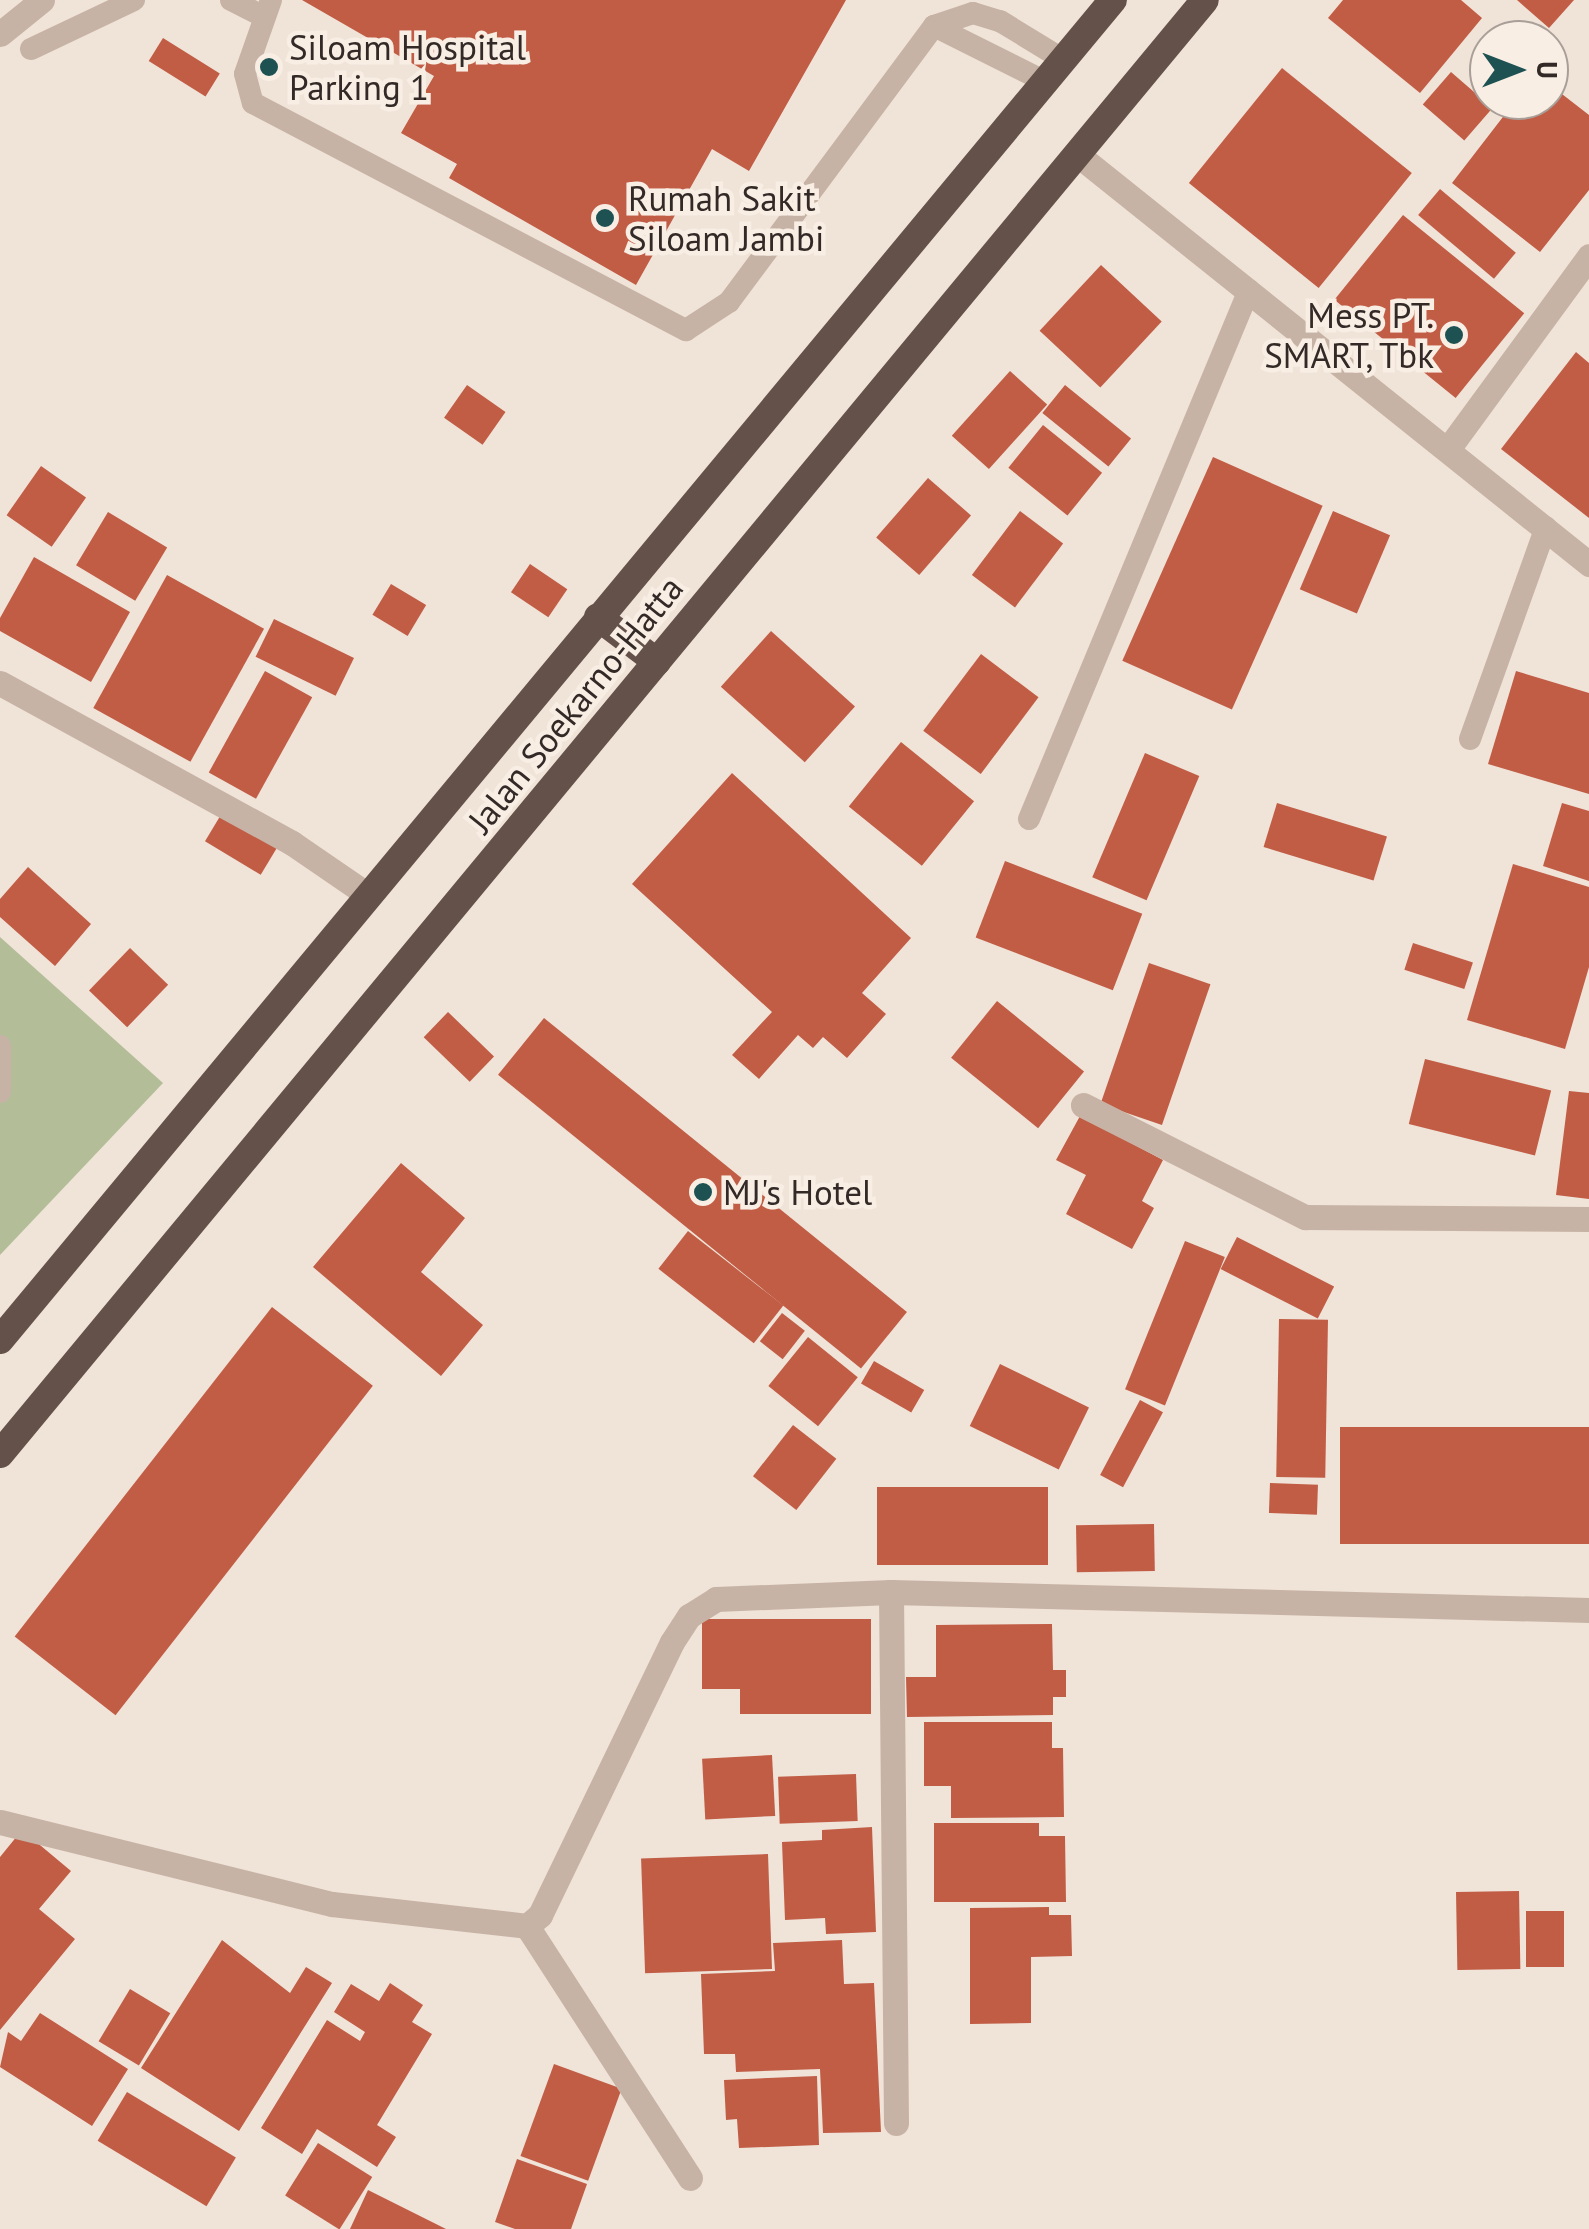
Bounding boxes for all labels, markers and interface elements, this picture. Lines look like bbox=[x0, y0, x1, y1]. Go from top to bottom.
north arrow bbox=[1469, 20, 1569, 120]
place label: Siloam Hospital Parking 1 bbox=[289, 26, 526, 108]
marker: Siloam Hospital Parking 1 bbox=[258, 56, 280, 78]
text: U bbox=[1529, 61, 1566, 79]
place label: Rumah Sakit Siloam Jambi bbox=[628, 177, 824, 259]
marker: Rumah Sakit Siloam Jambi bbox=[592, 205, 618, 231]
place label: Mess PT. SMART, Tbk bbox=[1260, 294, 1434, 376]
marker: Mess PT. SMART, Tbk bbox=[1443, 324, 1465, 346]
street label: Jalan Soekarno-Hatta bbox=[459, 568, 691, 840]
place label: MJ's Hotel bbox=[723, 1171, 872, 1213]
marker: MJ's Hotel bbox=[692, 1181, 714, 1203]

